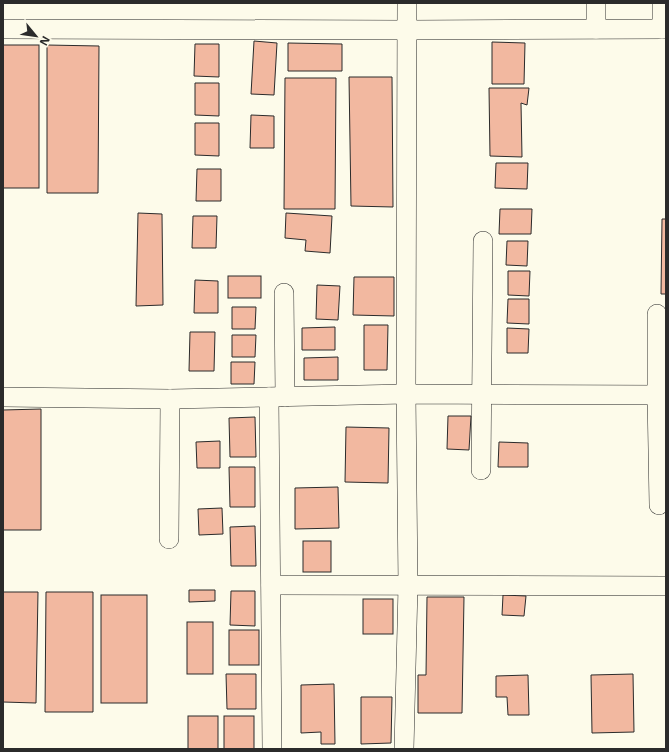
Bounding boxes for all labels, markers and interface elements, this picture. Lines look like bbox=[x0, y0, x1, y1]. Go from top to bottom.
north arrow bbox=[16, 16, 56, 56]
text: N bbox=[36, 34, 54, 49]

